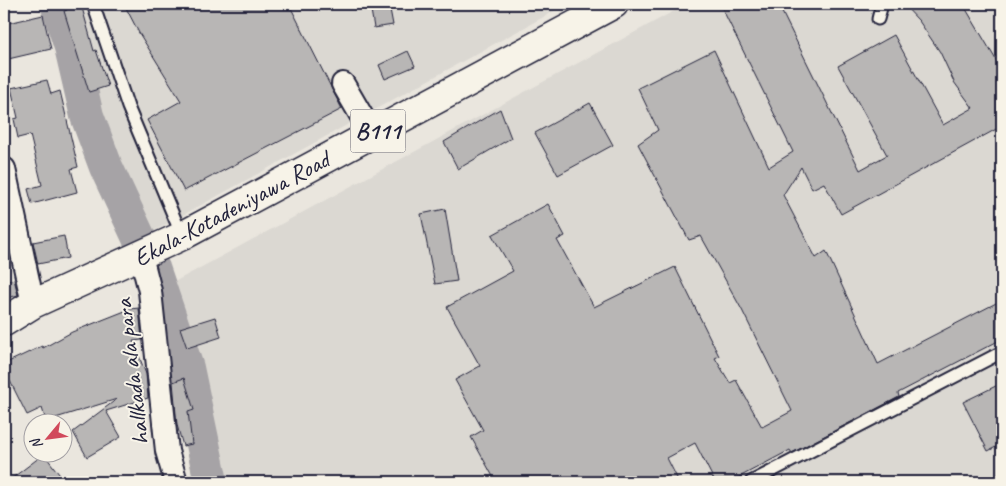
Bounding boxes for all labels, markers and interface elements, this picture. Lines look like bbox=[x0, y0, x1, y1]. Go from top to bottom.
road number: B111 bbox=[350, 110, 406, 152]
street label: Ekala-Kotadeniyawa Road bbox=[128, 142, 338, 274]
street label: hallkada ala para bbox=[107, 295, 157, 447]
north arrow bbox=[22, 414, 72, 464]
text: N bbox=[26, 434, 47, 452]

